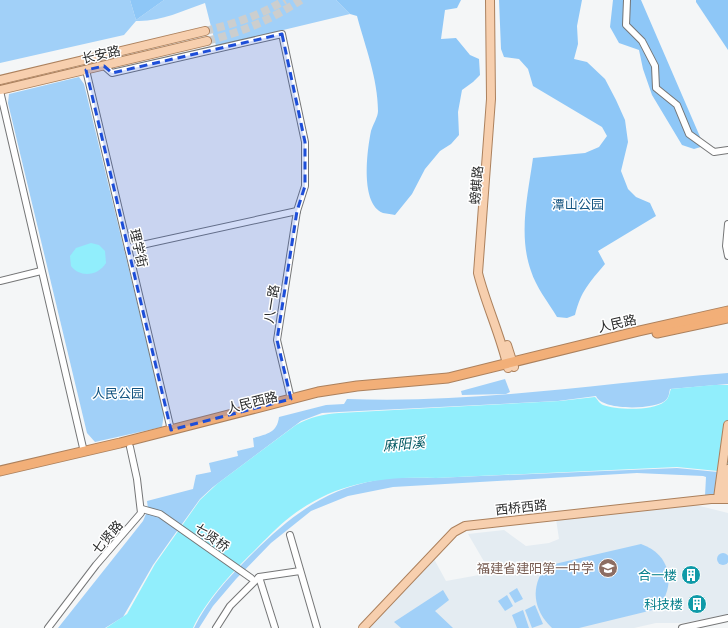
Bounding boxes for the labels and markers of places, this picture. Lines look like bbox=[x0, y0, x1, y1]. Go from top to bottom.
school or university icon: 福建省建阳第一中学 bbox=[597, 557, 619, 579]
place label: 福建省建阳第一中学 bbox=[477, 561, 594, 576]
building icon: 合一楼 bbox=[680, 564, 702, 586]
place label: 合一楼 bbox=[638, 568, 677, 583]
building icon: 科技楼 bbox=[686, 593, 708, 615]
place label: 科技楼 bbox=[644, 597, 683, 612]

